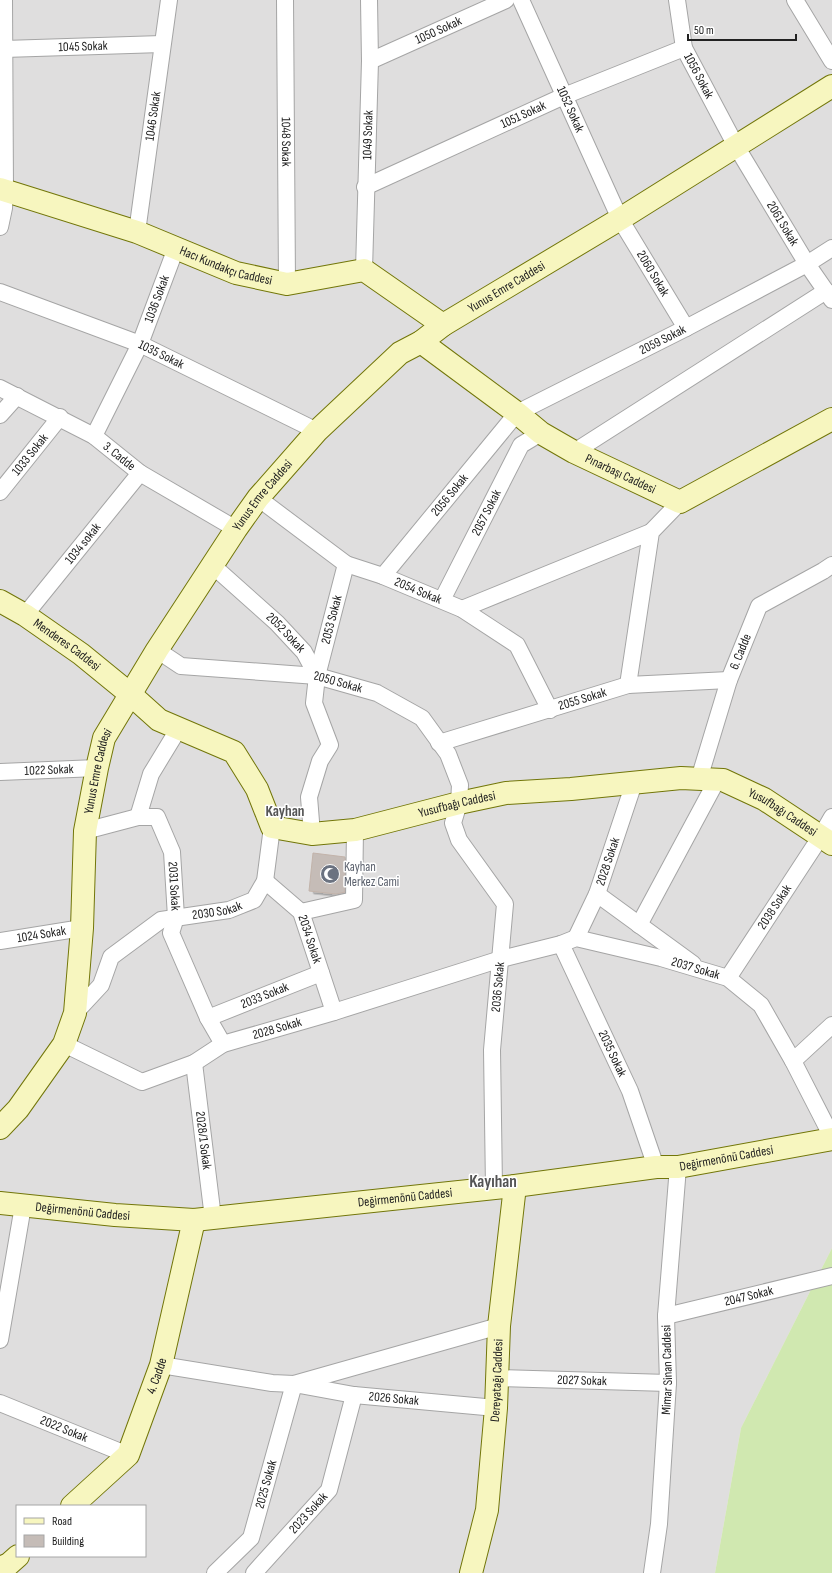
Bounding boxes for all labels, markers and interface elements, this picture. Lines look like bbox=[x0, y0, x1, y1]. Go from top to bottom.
street label: 1050 Sokak bbox=[413, 13, 464, 48]
scale bar bbox=[688, 16, 796, 42]
text: 50 m bbox=[694, 23, 714, 38]
street label: 1045 Sokak bbox=[58, 38, 108, 55]
street label: 1056 Sokak bbox=[680, 50, 717, 101]
street label: 1052 Sokak bbox=[553, 84, 588, 135]
street label: 1046 Sokak bbox=[142, 90, 164, 142]
street label: 1051 Sokak bbox=[498, 97, 548, 132]
street label: 1049 Sokak bbox=[359, 110, 377, 160]
street label: 1048 Sokak bbox=[278, 117, 294, 167]
street label: 2061 Sokak bbox=[763, 198, 802, 249]
street label: Hacı Kundakçı Caddesi bbox=[177, 243, 274, 289]
street label: 2060 Sokak bbox=[633, 248, 673, 299]
street label: Yunus Emre Caddesi bbox=[465, 258, 548, 316]
street label: 1036 Sokak bbox=[141, 273, 173, 325]
street label: 2059 Sokak bbox=[637, 321, 689, 358]
street label: 1035 Sokak bbox=[136, 336, 187, 372]
street label: 1033 Sokak bbox=[8, 430, 52, 479]
street label: 3. Cadde bbox=[100, 438, 139, 474]
street label: Pınarbaşı Caddesi bbox=[583, 450, 658, 497]
street label: Yunus Emre Caddesi bbox=[229, 456, 296, 534]
street label: 2056 Sokak bbox=[428, 470, 472, 519]
street label: 2057 Sokak bbox=[468, 487, 505, 538]
street label: 1034 sokak bbox=[61, 520, 104, 567]
street label: 2054 Sokak bbox=[392, 574, 444, 608]
street label: 2053 Sokak bbox=[318, 593, 346, 646]
street label: 2052 Sokak bbox=[263, 609, 309, 656]
street label: Menderes Caddesi bbox=[30, 615, 104, 674]
street label: 6. Cadde bbox=[726, 631, 755, 672]
street label: 2050 Sokak bbox=[313, 668, 364, 696]
street label: 2055 Sokak bbox=[556, 684, 608, 714]
street label: Yunus Emre Caddesi bbox=[80, 726, 116, 815]
street label: 1022 Sokak bbox=[24, 761, 74, 779]
street label: Yusufbağı Caddesi bbox=[746, 785, 820, 840]
street label: Yusufbağı Caddesi bbox=[417, 787, 497, 821]
district label: Kayhan bbox=[266, 802, 304, 821]
street label: 2028 Sokak bbox=[592, 835, 623, 888]
place label: Kayhan Merkez Cami bbox=[344, 859, 399, 890]
street label: 2031 Sokak bbox=[165, 861, 184, 911]
mosque icon: Kayhan Merkez Cami bbox=[319, 863, 341, 885]
street label: 2038 Sokak bbox=[754, 881, 795, 932]
street label: 2030 Sokak bbox=[191, 898, 244, 923]
street label: 2034 Sokak bbox=[294, 913, 325, 965]
street label: 1024 Sokak bbox=[16, 923, 67, 946]
street label: 2037 Sokak bbox=[669, 954, 722, 983]
street label: 2036 Sokak bbox=[488, 961, 508, 1013]
street label: 2033 Sokak bbox=[238, 979, 291, 1012]
street label: 2028 Sokak bbox=[251, 1014, 303, 1043]
street label: 2035 Sokak bbox=[595, 1028, 630, 1080]
street label: 2028/1 Sokak bbox=[192, 1110, 215, 1171]
street label: Değirmenönü Caddesi bbox=[678, 1142, 774, 1175]
district label: Kayıhan bbox=[469, 1172, 517, 1192]
street label: Değirmenönü Caddesi bbox=[357, 1185, 453, 1211]
street label: Değirmenönü Caddesi bbox=[35, 1199, 130, 1224]
street label: 2047 Sokak bbox=[723, 1282, 775, 1310]
street label: Mimar Sinan Caddesi bbox=[658, 1325, 676, 1415]
street label: Dereyatağı Caddesi bbox=[487, 1339, 507, 1423]
street label: 4. Cadde bbox=[143, 1356, 170, 1396]
street label: 2027 Sokak bbox=[557, 1372, 607, 1389]
street label: 2026 Sokak bbox=[368, 1388, 420, 1409]
street label: 2022 Sokak bbox=[38, 1412, 90, 1446]
street label: 2025 Sokak bbox=[252, 1458, 280, 1510]
street label: 2023 Sokak bbox=[286, 1489, 331, 1537]
legend bbox=[16, 1505, 146, 1557]
text: Road bbox=[52, 1514, 72, 1529]
text: Building bbox=[52, 1534, 84, 1549]

